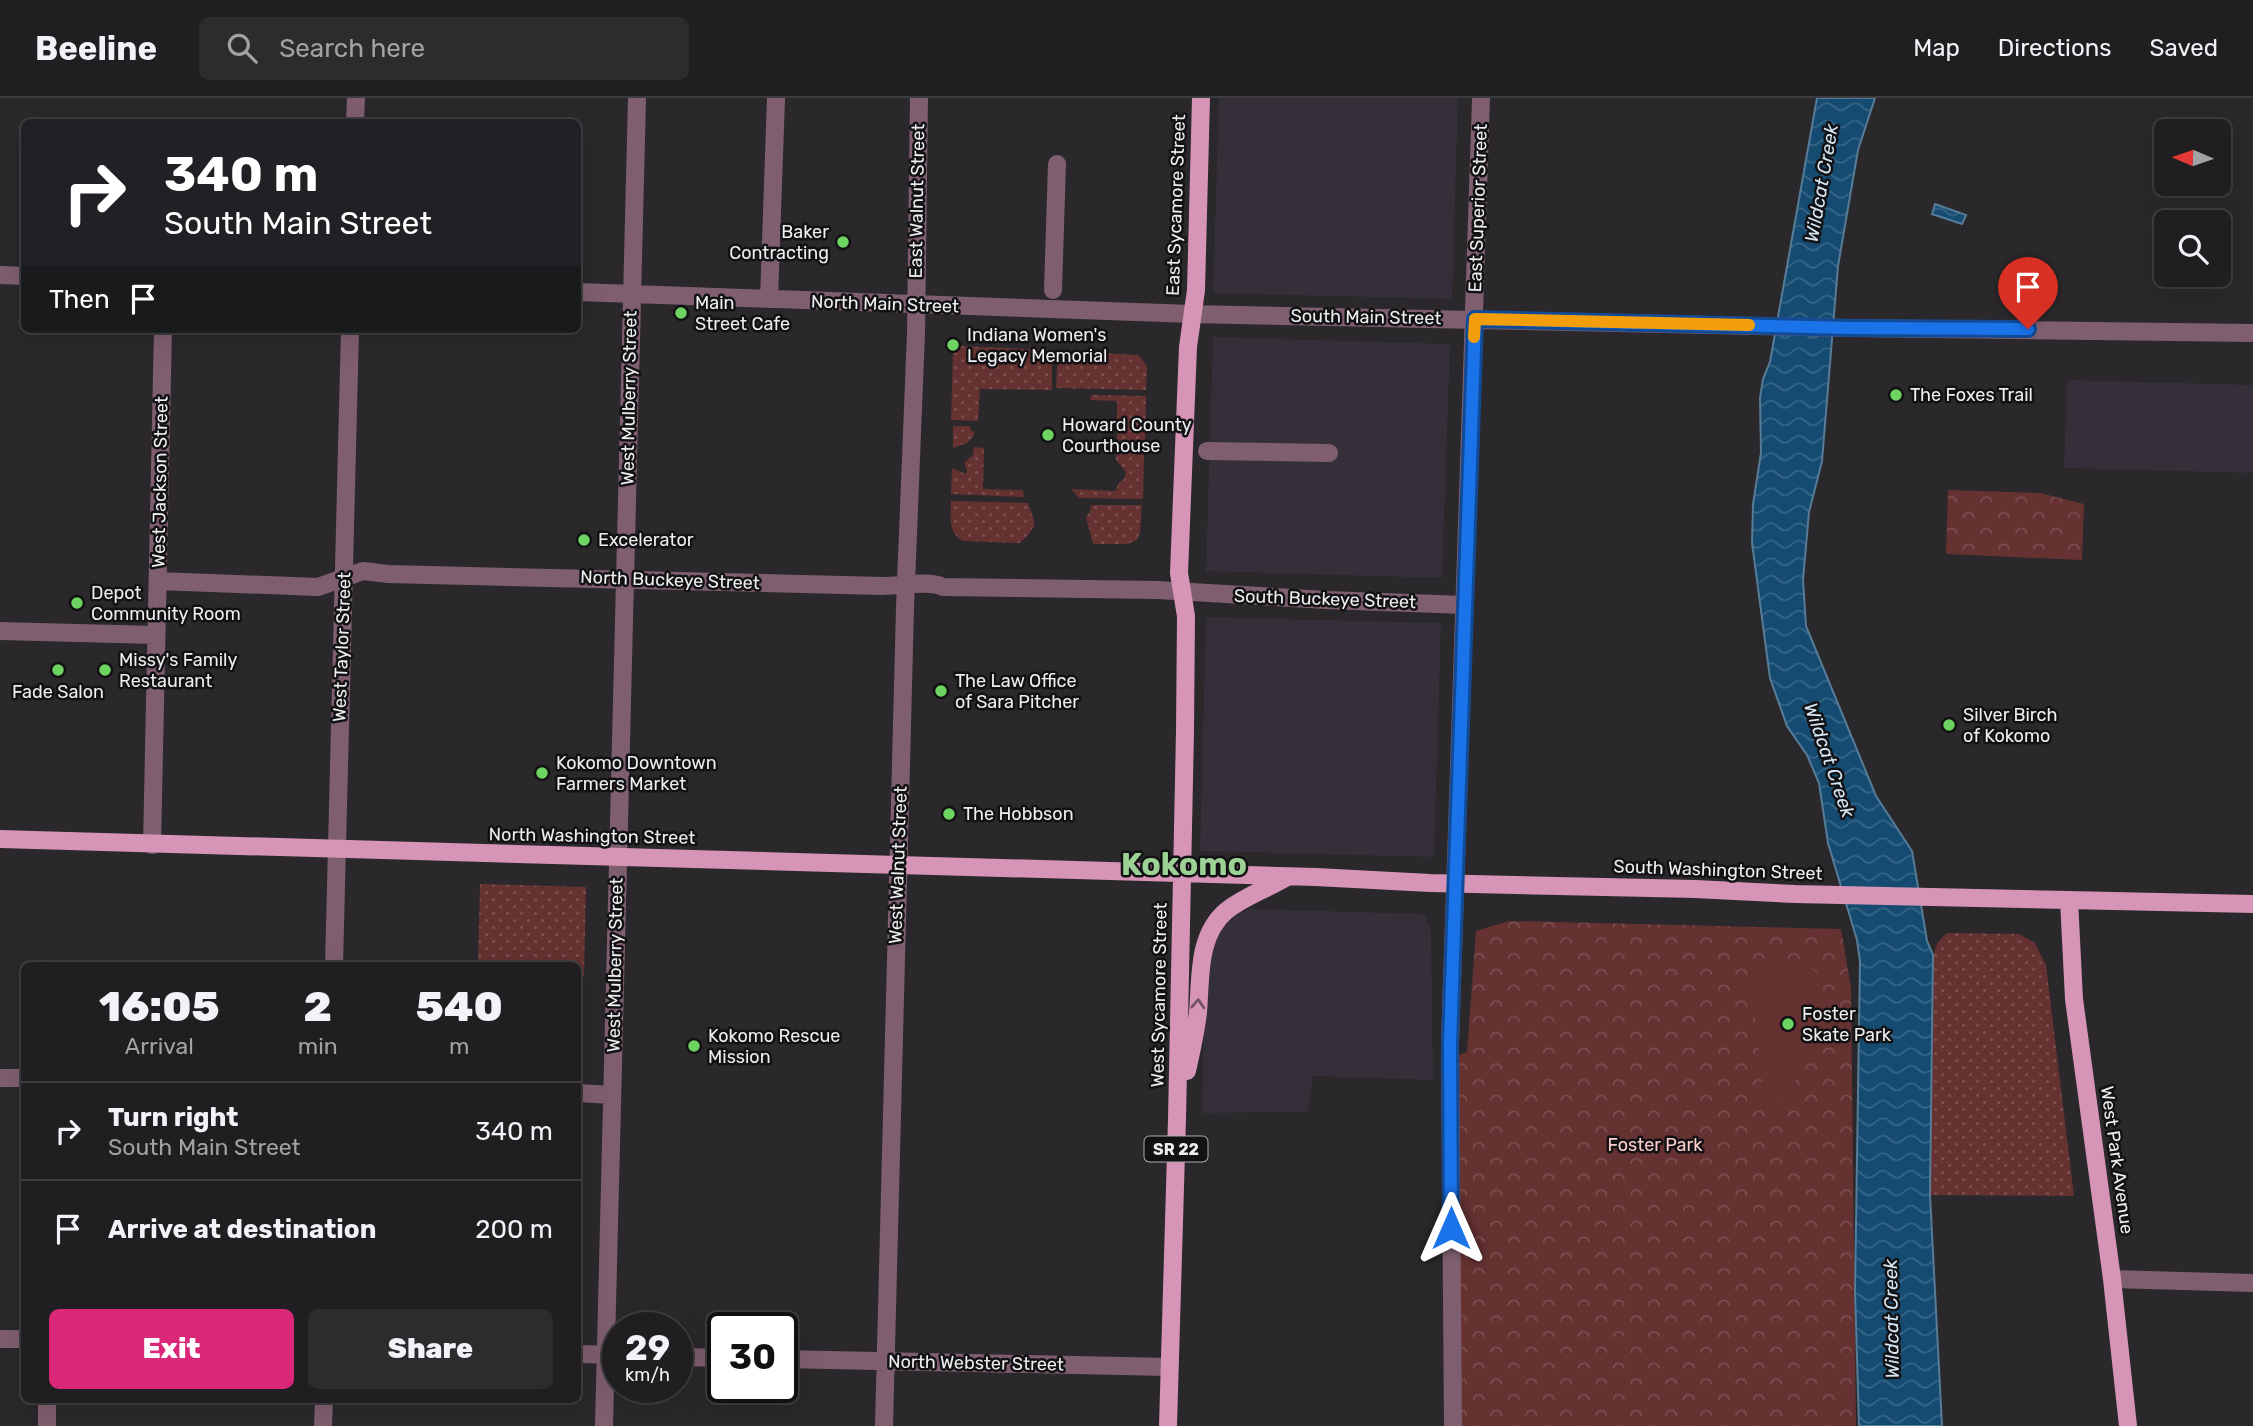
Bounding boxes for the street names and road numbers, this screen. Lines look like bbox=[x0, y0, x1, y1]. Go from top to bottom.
street label: East Sycamore Street bbox=[1162, 114, 1190, 296]
street label: East Walnut Street bbox=[905, 123, 929, 279]
street label: East Superior Street bbox=[1464, 123, 1492, 293]
street label: North Main Street bbox=[811, 290, 959, 318]
street label: South Main Street bbox=[1290, 305, 1442, 329]
street label: West Mulberry Street bbox=[616, 311, 642, 485]
street label: West Jackson Street bbox=[148, 396, 172, 568]
street label: North Buckeye Street bbox=[580, 566, 760, 594]
street label: West Taylor Street bbox=[328, 572, 356, 722]
street label: South Buckeye Street bbox=[1234, 585, 1416, 613]
street label: West Walnut Street bbox=[884, 786, 912, 944]
street label: North Washington Street bbox=[489, 823, 695, 849]
street label: South Washington Street bbox=[1613, 855, 1823, 885]
street label: West Mulberry Street bbox=[602, 878, 628, 1052]
street label: West Sycamore Street bbox=[1146, 902, 1172, 1088]
street label: West Park Avenue bbox=[2096, 1085, 2138, 1235]
road number: SR 22 bbox=[1144, 1136, 1208, 1162]
street label: North Webster Street bbox=[888, 1350, 1064, 1376]

